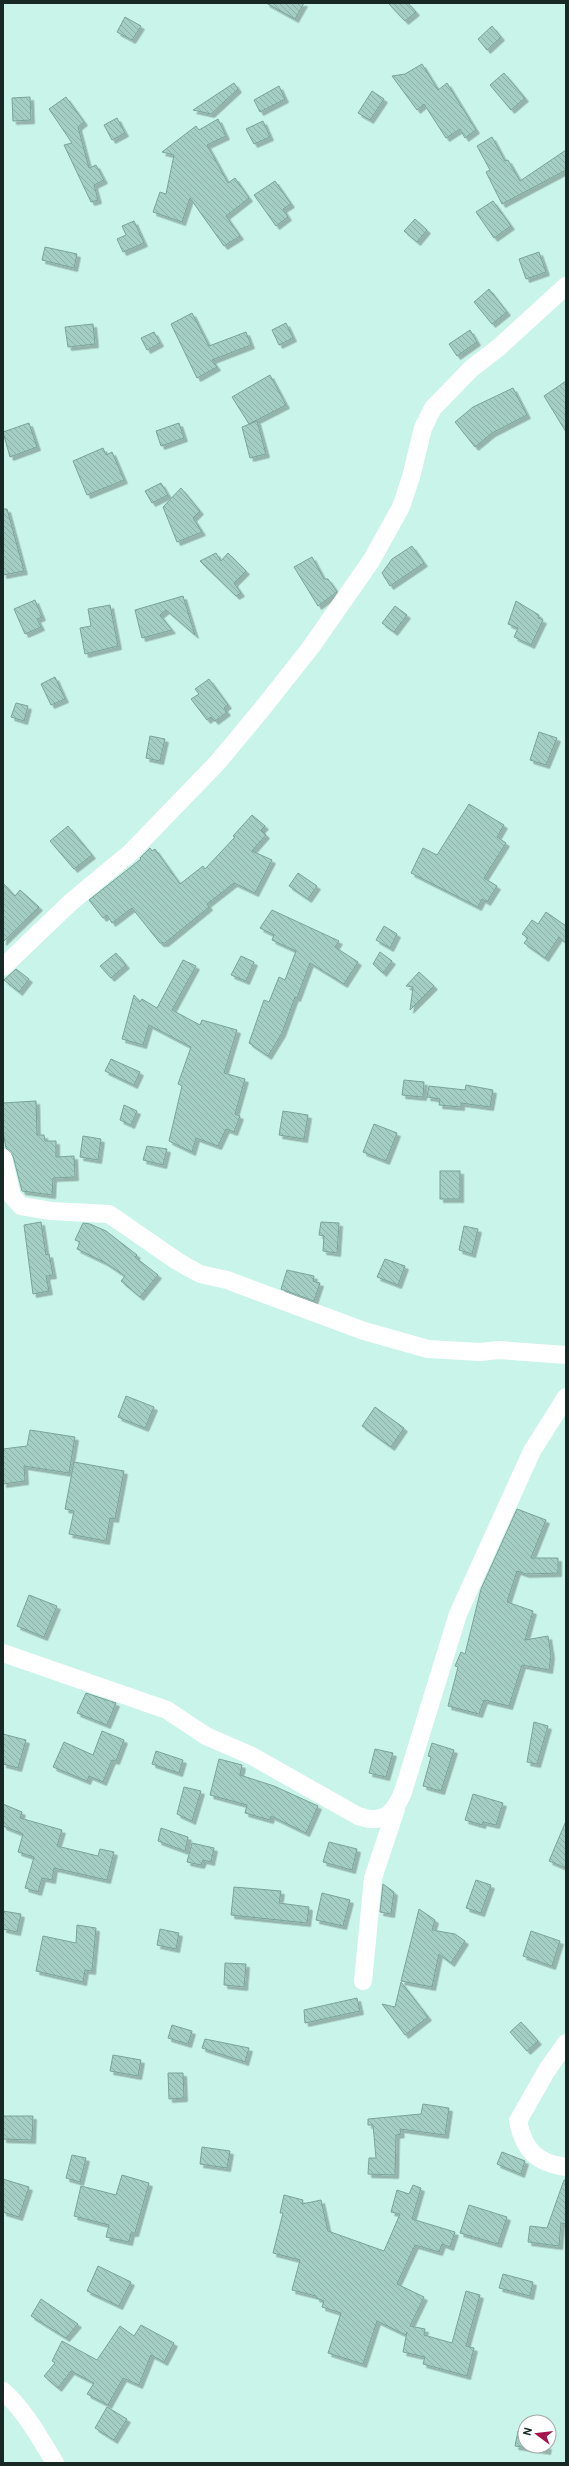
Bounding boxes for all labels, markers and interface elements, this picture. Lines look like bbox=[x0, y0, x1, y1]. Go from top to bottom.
north arrow bbox=[517, 2414, 557, 2454]
text: N bbox=[521, 2426, 535, 2437]

